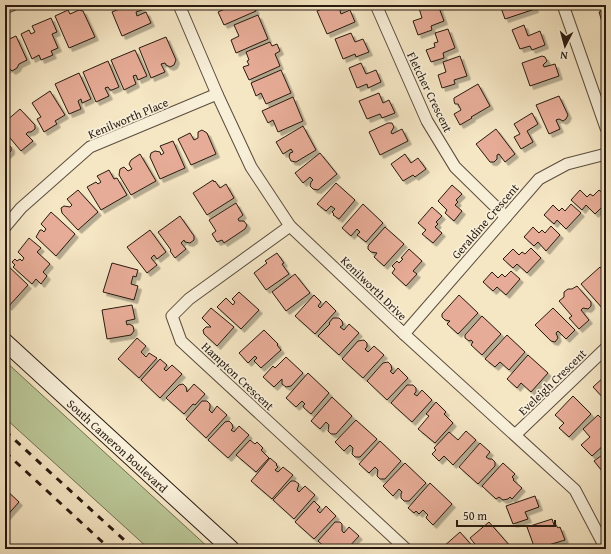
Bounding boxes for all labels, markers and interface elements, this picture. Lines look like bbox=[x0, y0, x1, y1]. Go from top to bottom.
north arrow bbox=[545, 26, 585, 66]
text: N bbox=[559, 48, 568, 64]
street label: Fletcher Crescent bbox=[403, 49, 457, 136]
street label: Kenilworth Place bbox=[85, 93, 171, 143]
street label: Geraldine Crescent bbox=[447, 179, 523, 262]
street label: Kenilworth Drive bbox=[337, 252, 411, 324]
street label: Hampton Crescent bbox=[198, 338, 278, 415]
street label: Eveleigh Crescent bbox=[514, 345, 590, 419]
street label: South Cameron Boulevard bbox=[64, 395, 172, 496]
scale bar bbox=[457, 502, 555, 528]
text: 50 m bbox=[463, 507, 487, 524]

